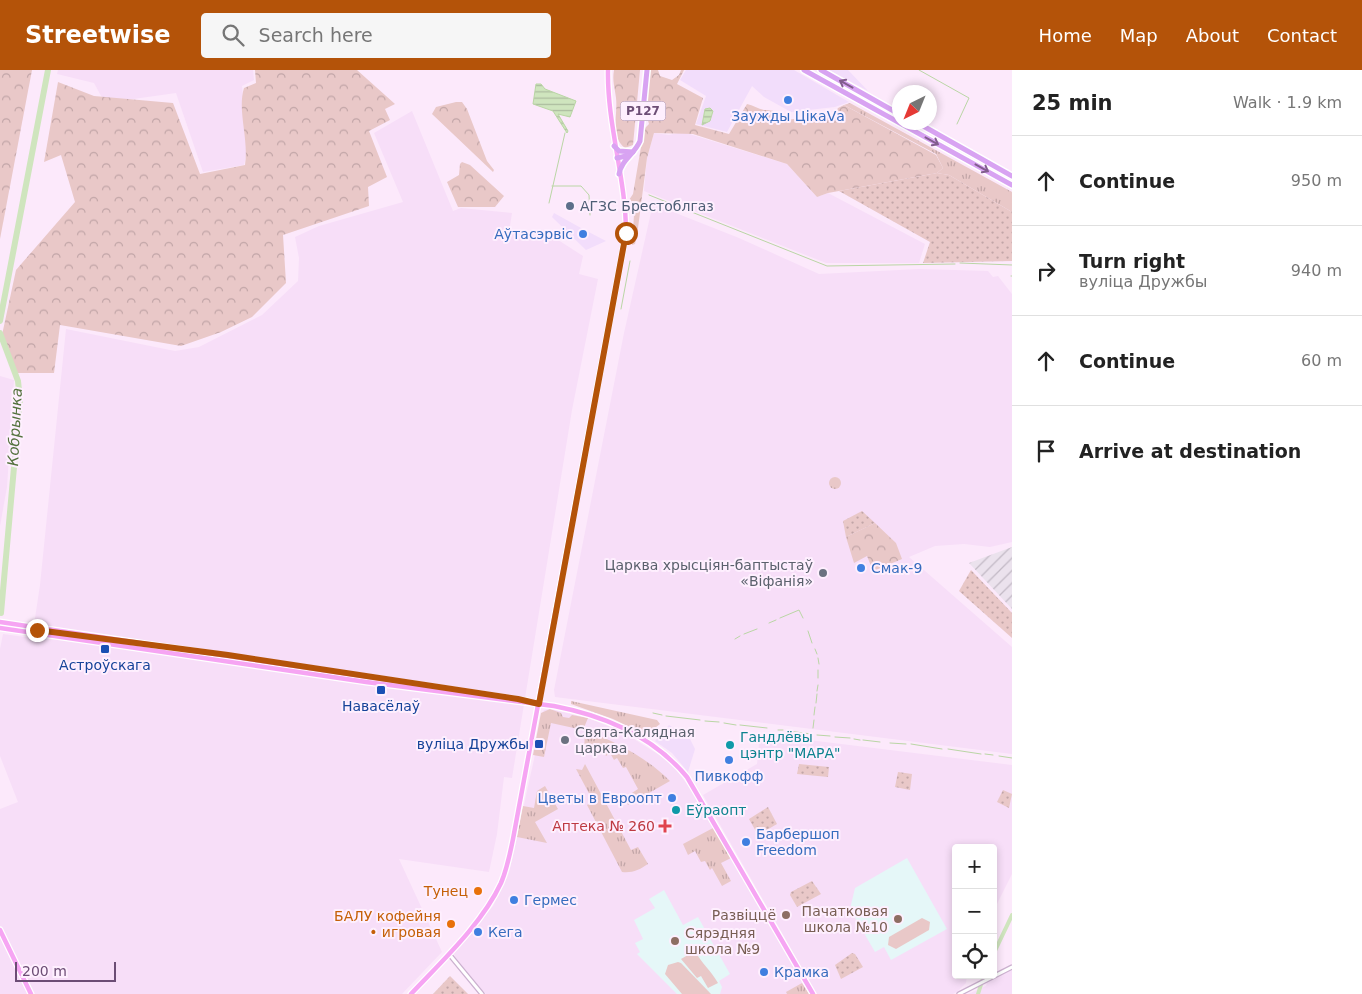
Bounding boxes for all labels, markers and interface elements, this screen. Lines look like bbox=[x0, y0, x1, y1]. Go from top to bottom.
search box bbox=[201, 13, 551, 58]
text: Streetwise bbox=[25, 21, 171, 49]
icon: search bbox=[219, 21, 247, 49]
text: Search here bbox=[259, 24, 373, 46]
text: Home bbox=[1039, 25, 1092, 46]
text: Map bbox=[1120, 25, 1158, 46]
text: About bbox=[1186, 25, 1239, 46]
text: Contact bbox=[1267, 25, 1337, 46]
one-way arrow bbox=[839, 78, 853, 88]
north arrow bbox=[892, 85, 937, 130]
text: 25 min bbox=[1032, 91, 1113, 115]
text: Walk · 1.9 km bbox=[1233, 93, 1342, 112]
marker: Заужды ЦікаVа bbox=[782, 94, 794, 106]
road number: Р127 bbox=[620, 101, 666, 120]
place label: Заужды ЦікаVа bbox=[731, 108, 845, 124]
one-way arrow bbox=[924, 136, 939, 146]
one-way arrow bbox=[974, 164, 989, 173]
icon: ahead bbox=[1032, 167, 1060, 195]
text: Continue bbox=[1079, 170, 1175, 192]
text: 950 m bbox=[1291, 171, 1342, 190]
place label: АГЗС Брестоблгаз bbox=[580, 198, 714, 214]
marker: АГЗС Брестоблгаз bbox=[564, 200, 576, 212]
route start bbox=[615, 222, 638, 245]
place label: Аўтасэрвіс bbox=[494, 226, 573, 242]
marker: Аўтасэрвіс bbox=[577, 228, 589, 240]
text: Turn right bbox=[1079, 250, 1185, 272]
icon: right bbox=[1032, 257, 1060, 285]
text: 940 m bbox=[1291, 261, 1342, 280]
text: вуліца Дружбы bbox=[1079, 272, 1207, 291]
icon: ahead bbox=[1032, 347, 1060, 375]
text: Continue bbox=[1079, 350, 1175, 372]
text: 60 m bbox=[1301, 351, 1342, 370]
water label: Кобрынка bbox=[4, 387, 26, 467]
icon: arrive bbox=[1032, 437, 1060, 465]
text: Arrive at destination bbox=[1079, 440, 1301, 462]
place label: Царква хрысціян-баптыстаў «Віфанія» bbox=[605, 557, 813, 589]
place label: Смак-9 bbox=[871, 560, 922, 576]
marker: Смак-9 bbox=[855, 562, 867, 574]
marker: Царква хрысціян-баптыстаў «Віфанія» bbox=[817, 567, 829, 579]
route end bbox=[26, 619, 49, 642]
marker: Астроўскага bbox=[99, 643, 111, 655]
place label: Астроўскага bbox=[59, 657, 151, 673]
marker: Навасёлаў bbox=[375, 684, 387, 696]
place label: Навасёлаў bbox=[342, 698, 420, 714]
place label: Свята-Калядная царква bbox=[575, 724, 695, 756]
place label: Гандлёвы цэнтр "МАРА" bbox=[740, 729, 840, 761]
marker: Свята-Калядная царква bbox=[559, 734, 571, 746]
place label: вуліца Дружбы bbox=[417, 736, 529, 752]
marker: вуліца Дружбы bbox=[533, 738, 545, 750]
marker: Гандлёвы цэнтр "МАРА" bbox=[724, 739, 736, 751]
marker: Пивкофф bbox=[723, 754, 735, 766]
place label: Пивкофф bbox=[695, 768, 763, 784]
place label: Цветы в Евроопт bbox=[537, 790, 662, 806]
marker: Цветы в Евроопт bbox=[666, 792, 678, 804]
place label: Еўраопт bbox=[686, 802, 746, 818]
marker: Еўраопт bbox=[670, 804, 682, 816]
place label: Аптека № 260 bbox=[552, 818, 655, 834]
marker: Аптека № 260 bbox=[659, 820, 671, 832]
place label: Барбершоп Freedom bbox=[756, 826, 840, 858]
marker: Барбершоп Freedom bbox=[740, 836, 752, 848]
map controls bbox=[952, 844, 997, 979]
button: + bbox=[952, 844, 997, 889]
place label: Тунец bbox=[423, 883, 468, 899]
marker: Тунец bbox=[472, 885, 484, 897]
button: − bbox=[952, 889, 997, 934]
place label: Гермес bbox=[524, 892, 577, 908]
marker: Гермес bbox=[508, 894, 520, 906]
place label: Пачатковая школа №10 bbox=[802, 903, 888, 935]
place label: Развіццё bbox=[712, 907, 776, 923]
place label: БАЛУ кофейня • игровая bbox=[334, 908, 441, 940]
marker: Развіццё bbox=[780, 909, 792, 921]
marker: Пачатковая школа №10 bbox=[892, 913, 904, 925]
marker: БАЛУ кофейня • игровая bbox=[445, 918, 457, 930]
place label: Кега bbox=[488, 924, 523, 940]
place label: Сярэдняя школа №9 bbox=[685, 925, 760, 957]
marker: Кега bbox=[472, 926, 484, 938]
button: locate bbox=[952, 934, 997, 979]
marker: Сярэдняя школа №9 bbox=[669, 935, 681, 947]
scale bar bbox=[15, 959, 116, 982]
text: 200 m bbox=[22, 963, 67, 979]
place label: Крамка bbox=[774, 964, 829, 980]
marker: Крамка bbox=[758, 966, 770, 978]

